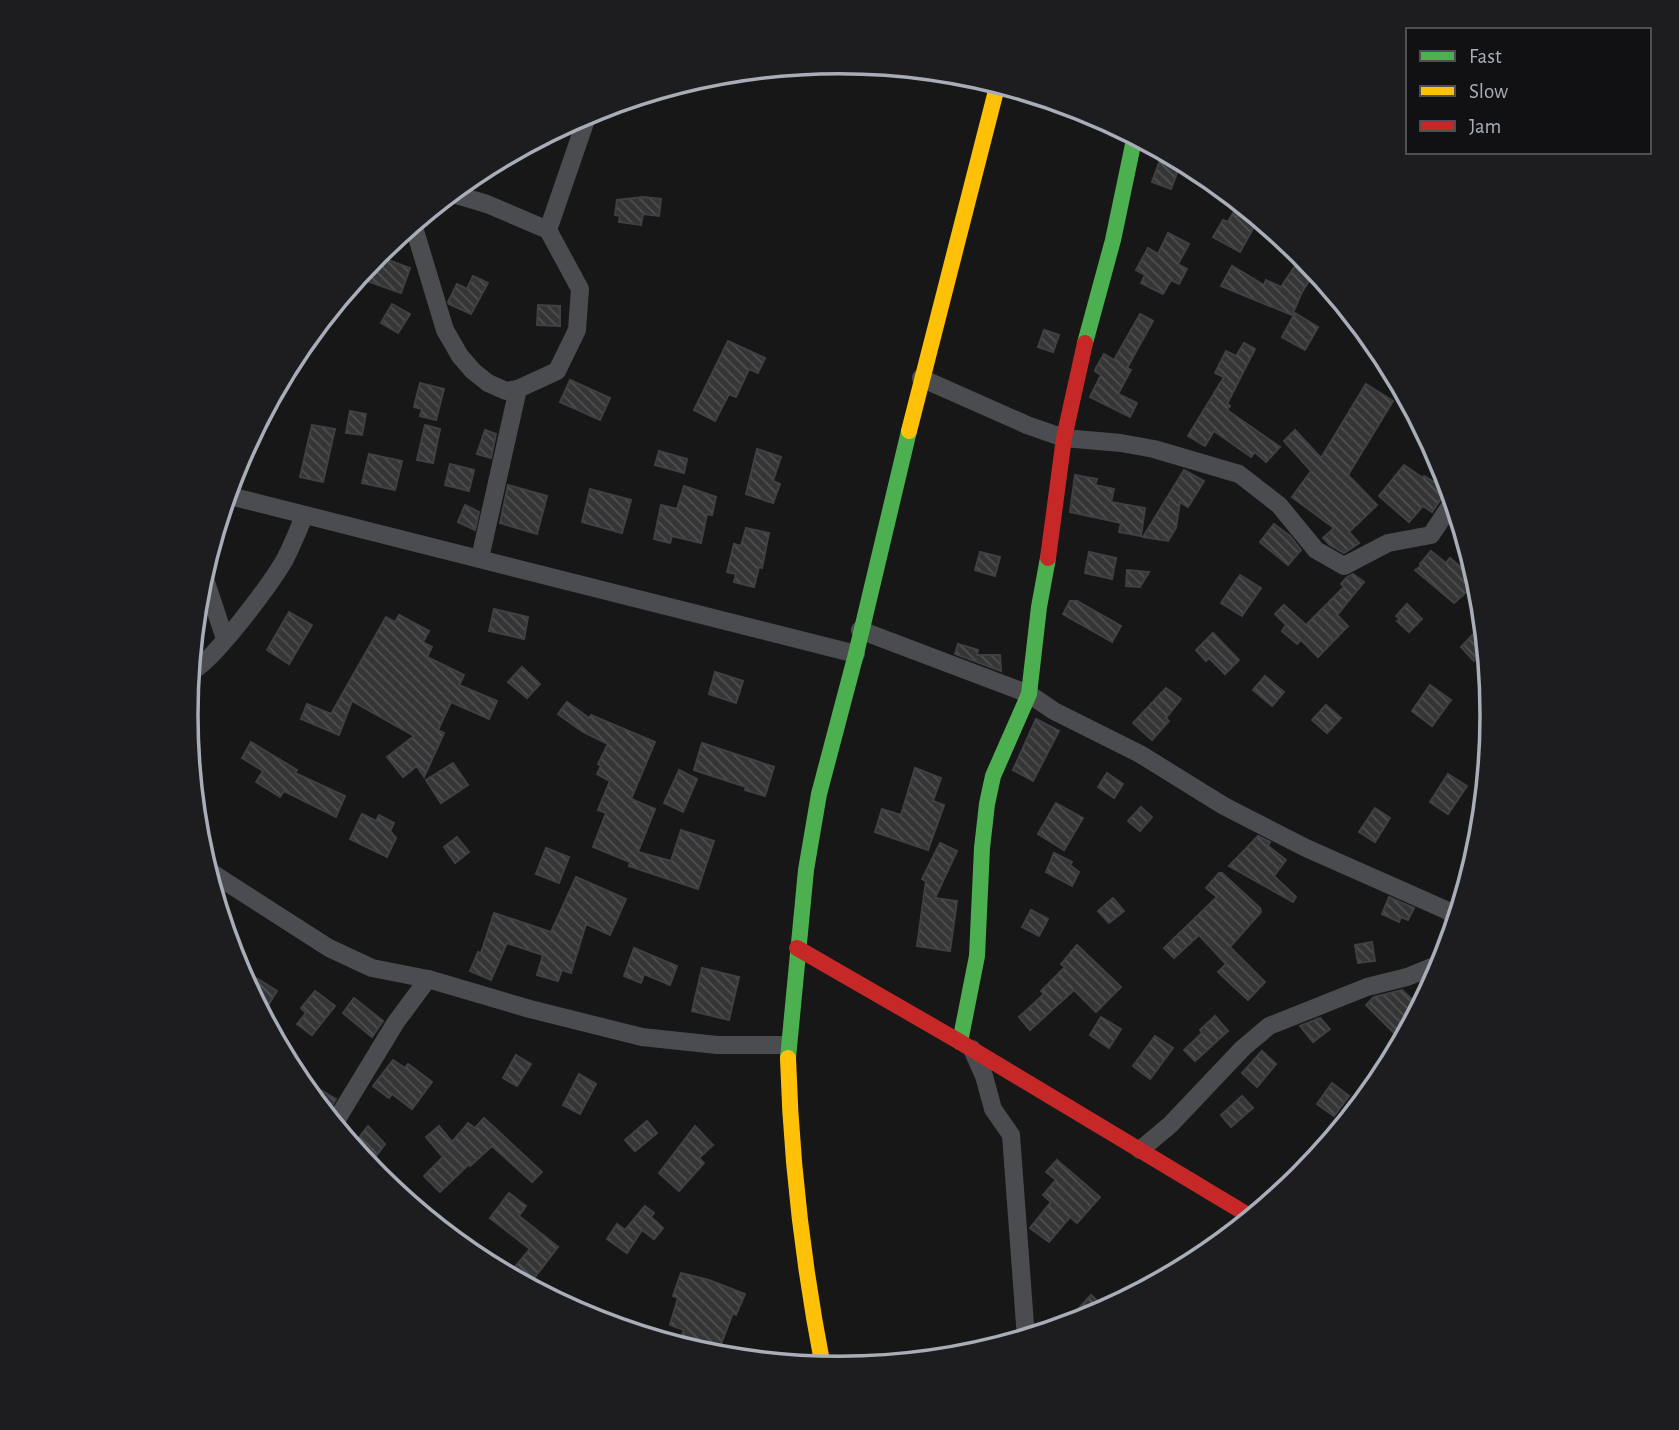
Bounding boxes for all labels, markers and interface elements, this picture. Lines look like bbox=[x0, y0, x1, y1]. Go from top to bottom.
legend bbox=[1406, 28, 1651, 154]
text: Fast bbox=[1469, 46, 1502, 67]
text: Slow bbox=[1469, 81, 1508, 102]
text: Jam bbox=[1469, 116, 1501, 137]

